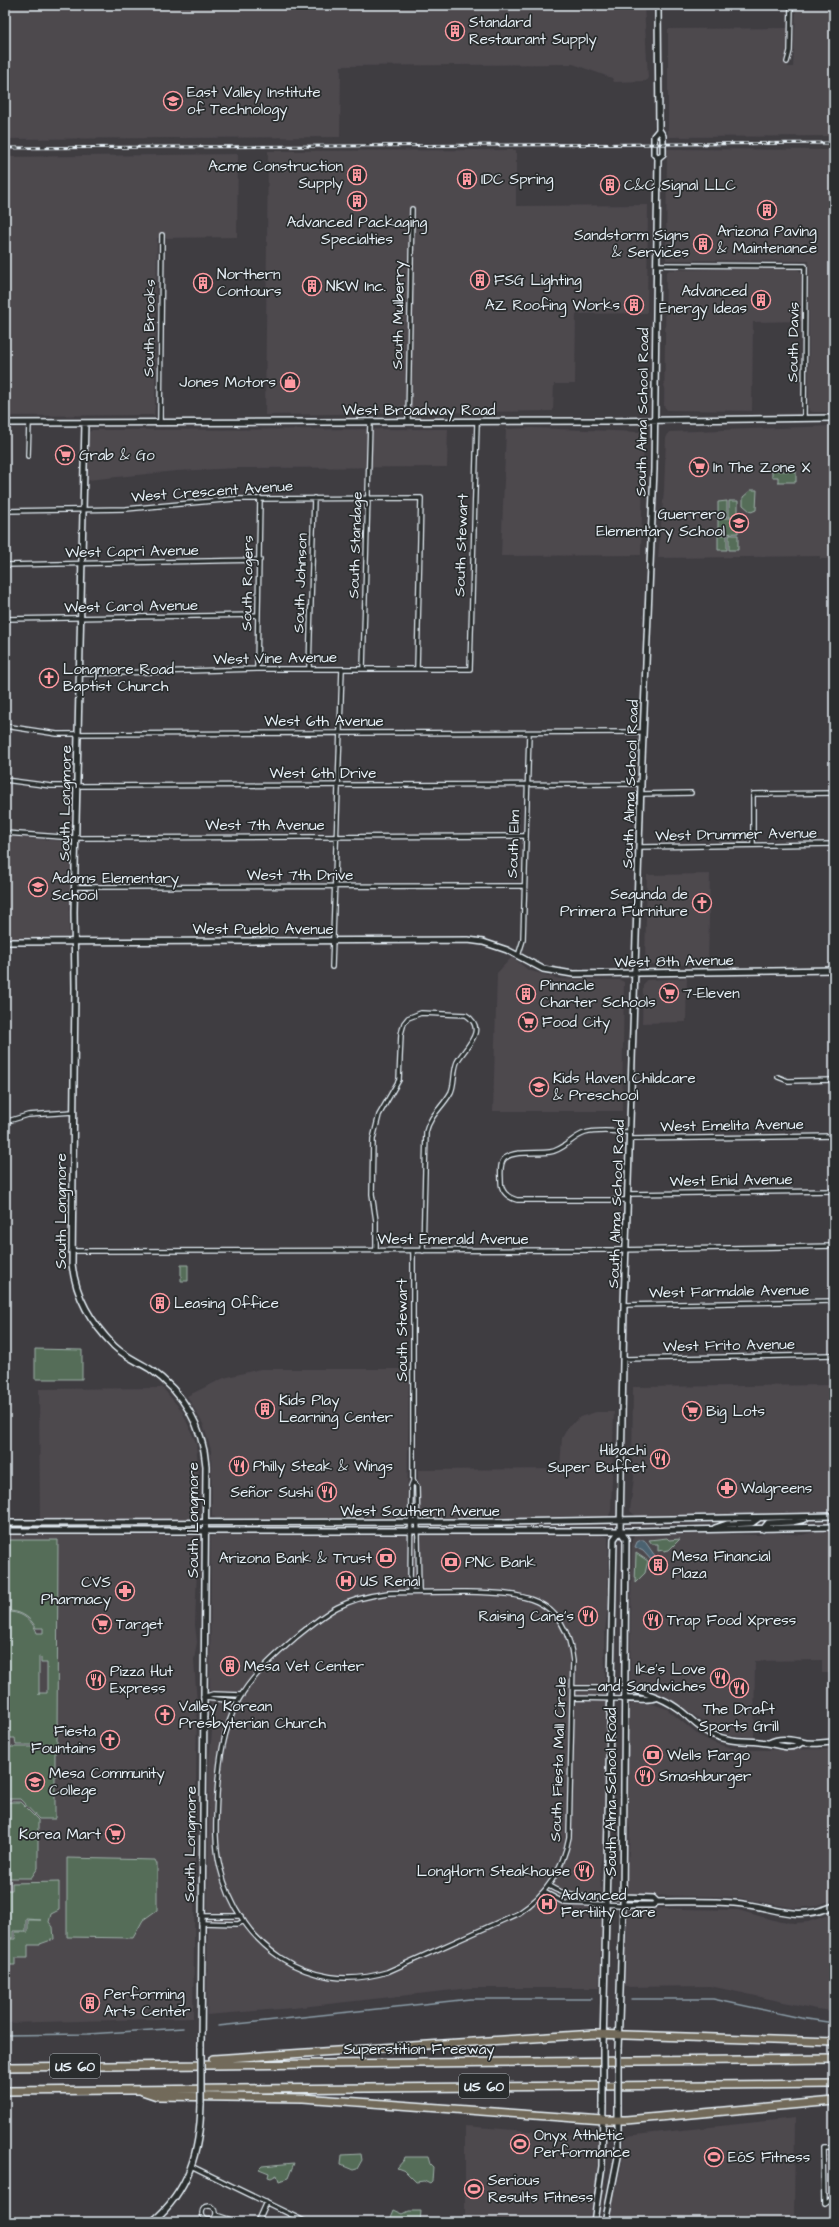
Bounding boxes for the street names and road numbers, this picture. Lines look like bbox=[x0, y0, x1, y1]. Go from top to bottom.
street label: South Mulberry bbox=[387, 260, 411, 370]
street label: South Brooks bbox=[138, 278, 161, 377]
street label: South Davis bbox=[782, 301, 805, 382]
street label: South Alma School Road bbox=[631, 327, 654, 497]
street label: West Broadway Road bbox=[343, 400, 496, 422]
street label: West Crescent Avenue bbox=[130, 475, 294, 508]
street label: South Standage bbox=[343, 491, 369, 599]
street label: South Stewart bbox=[449, 493, 474, 597]
street label: South Johnson bbox=[288, 532, 313, 633]
street label: South Rogers bbox=[236, 534, 260, 631]
street label: West Capri Avenue bbox=[65, 540, 199, 563]
street label: West Carol Avenue bbox=[64, 595, 198, 618]
street label: West Vine Avenue bbox=[213, 647, 337, 670]
street label: South Alma School Road bbox=[617, 699, 644, 869]
street label: West 6th Avenue bbox=[264, 711, 384, 732]
street label: South Longmore bbox=[54, 745, 78, 861]
street label: West 6th Drive bbox=[270, 763, 376, 784]
street label: South Elm bbox=[502, 809, 525, 878]
street label: West 7th Avenue bbox=[205, 815, 325, 836]
street label: West Drummer Avenue bbox=[655, 823, 817, 846]
street label: West 7th Drive bbox=[247, 865, 353, 886]
street label: West Pueblo Avenue bbox=[192, 919, 334, 940]
street label: West 8th Avenue bbox=[614, 950, 734, 973]
street label: West Emelita Avenue bbox=[660, 1114, 804, 1137]
street label: South Alma School Road bbox=[603, 1119, 630, 1289]
street label: South Longmore bbox=[51, 1153, 73, 1269]
street label: West Enid Avenue bbox=[669, 1169, 793, 1192]
street label: West Emerald Avenue bbox=[377, 1229, 529, 1250]
street label: South Stewart bbox=[392, 1278, 413, 1382]
street label: West Farmdale Avenue bbox=[649, 1280, 809, 1303]
street label: West Frito Avenue bbox=[663, 1334, 795, 1357]
street label: South Longmore bbox=[183, 1462, 205, 1578]
street label: West Southern Avenue bbox=[340, 1501, 500, 1522]
street label: South Fiesta Mall Circle bbox=[545, 1676, 572, 1842]
street label: South Alma School Road bbox=[601, 1707, 622, 1876]
street label: South Longmore bbox=[179, 1786, 203, 1902]
street label: Superstition Freeway bbox=[343, 2039, 495, 2061]
road number: US 60 bbox=[50, 2054, 100, 2078]
road number: US 60 bbox=[459, 2074, 509, 2098]

